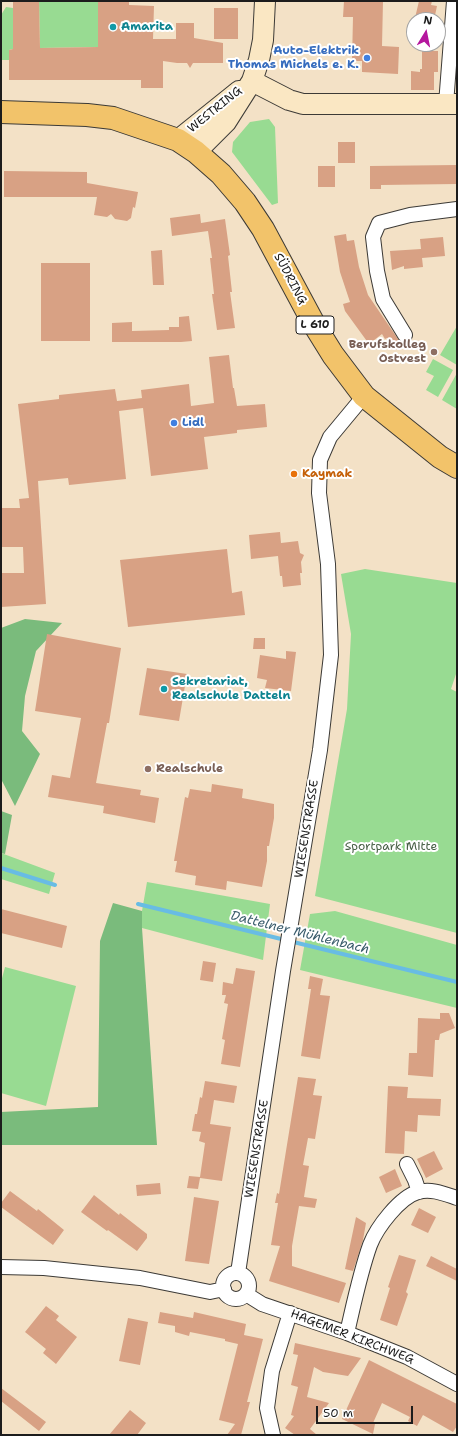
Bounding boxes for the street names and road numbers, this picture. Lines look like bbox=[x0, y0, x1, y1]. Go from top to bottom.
street label: WESTRING bbox=[185, 84, 245, 136]
street label: SÜDRING bbox=[270, 251, 310, 307]
road number: L 610 bbox=[296, 316, 334, 334]
street label: WIESENSTRASSE bbox=[292, 779, 322, 879]
street label: WIESENSTRASSE bbox=[242, 1099, 272, 1199]
street label: HAGEMER KIRCHWEG bbox=[288, 1307, 416, 1367]

